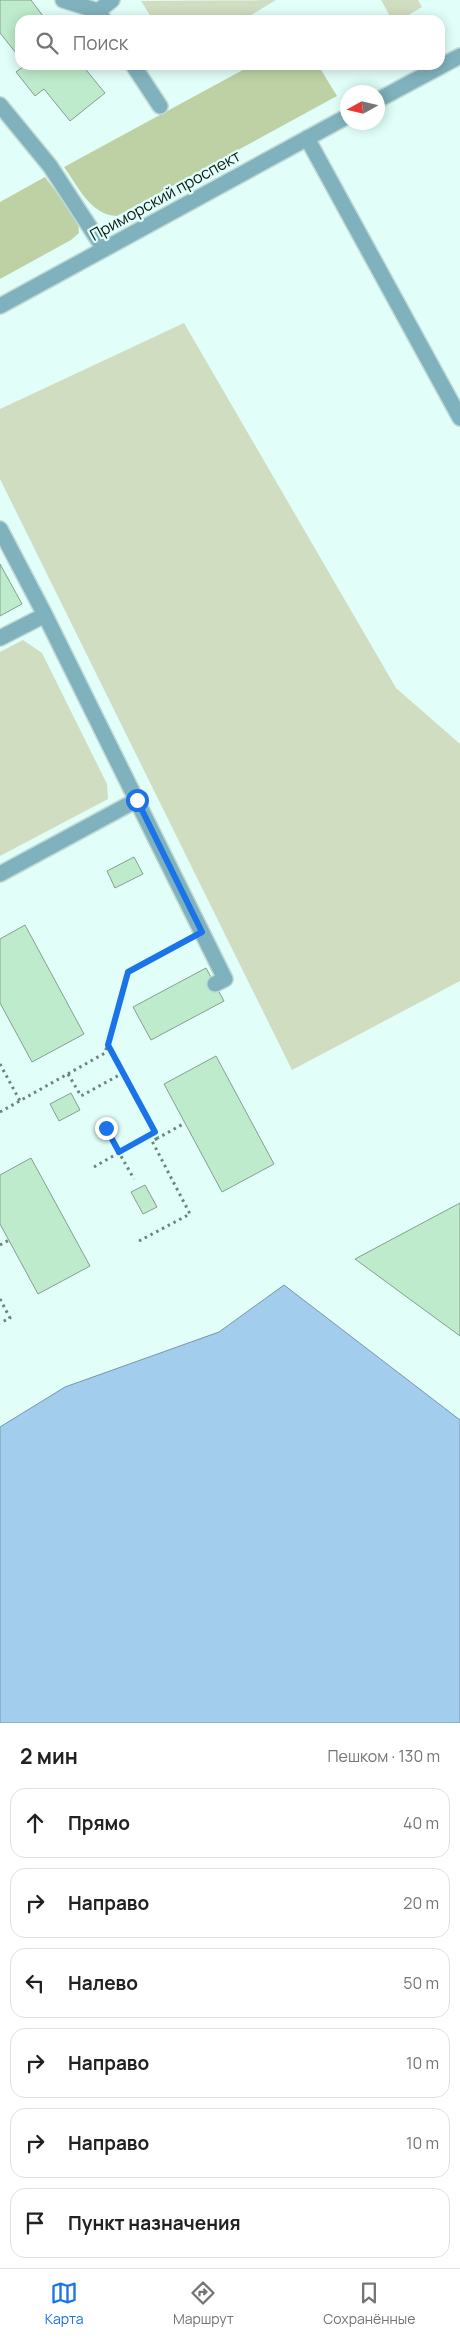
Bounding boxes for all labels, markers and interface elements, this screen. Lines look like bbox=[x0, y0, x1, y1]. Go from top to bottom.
search box bbox=[15, 15, 445, 70]
icon: search bbox=[33, 29, 61, 57]
text: Поиск bbox=[73, 30, 128, 56]
north arrow bbox=[340, 85, 385, 130]
street label: Приморский проспект bbox=[86, 144, 244, 246]
route start bbox=[126, 789, 149, 812]
route end bbox=[95, 1117, 118, 1140]
text: 2 мин bbox=[20, 1742, 78, 1770]
text: Пешком · 130 m bbox=[328, 1745, 440, 1767]
icon: ahead bbox=[21, 1809, 49, 1837]
text: Прямо bbox=[68, 1810, 130, 1836]
text: 40 m bbox=[403, 1812, 439, 1834]
icon: right bbox=[21, 1889, 49, 1917]
text: Направо bbox=[68, 1890, 149, 1916]
text: 20 m bbox=[403, 1892, 439, 1914]
icon: left bbox=[21, 1969, 49, 1997]
text: Налево bbox=[68, 1970, 138, 1996]
text: 50 m bbox=[403, 1972, 439, 1994]
icon: right bbox=[21, 2049, 49, 2077]
text: Направо bbox=[68, 2050, 149, 2076]
text: 10 m bbox=[406, 2052, 439, 2074]
icon: right bbox=[21, 2129, 49, 2157]
text: Направо bbox=[68, 2130, 149, 2156]
text: 10 m bbox=[406, 2132, 439, 2154]
icon: arrive bbox=[21, 2209, 49, 2237]
text: Пункт назначения bbox=[68, 2210, 241, 2236]
tab: Карта bbox=[45, 2279, 84, 2328]
tab: Маршрут bbox=[173, 2279, 234, 2328]
tab: Сохранённые bbox=[323, 2279, 415, 2328]

